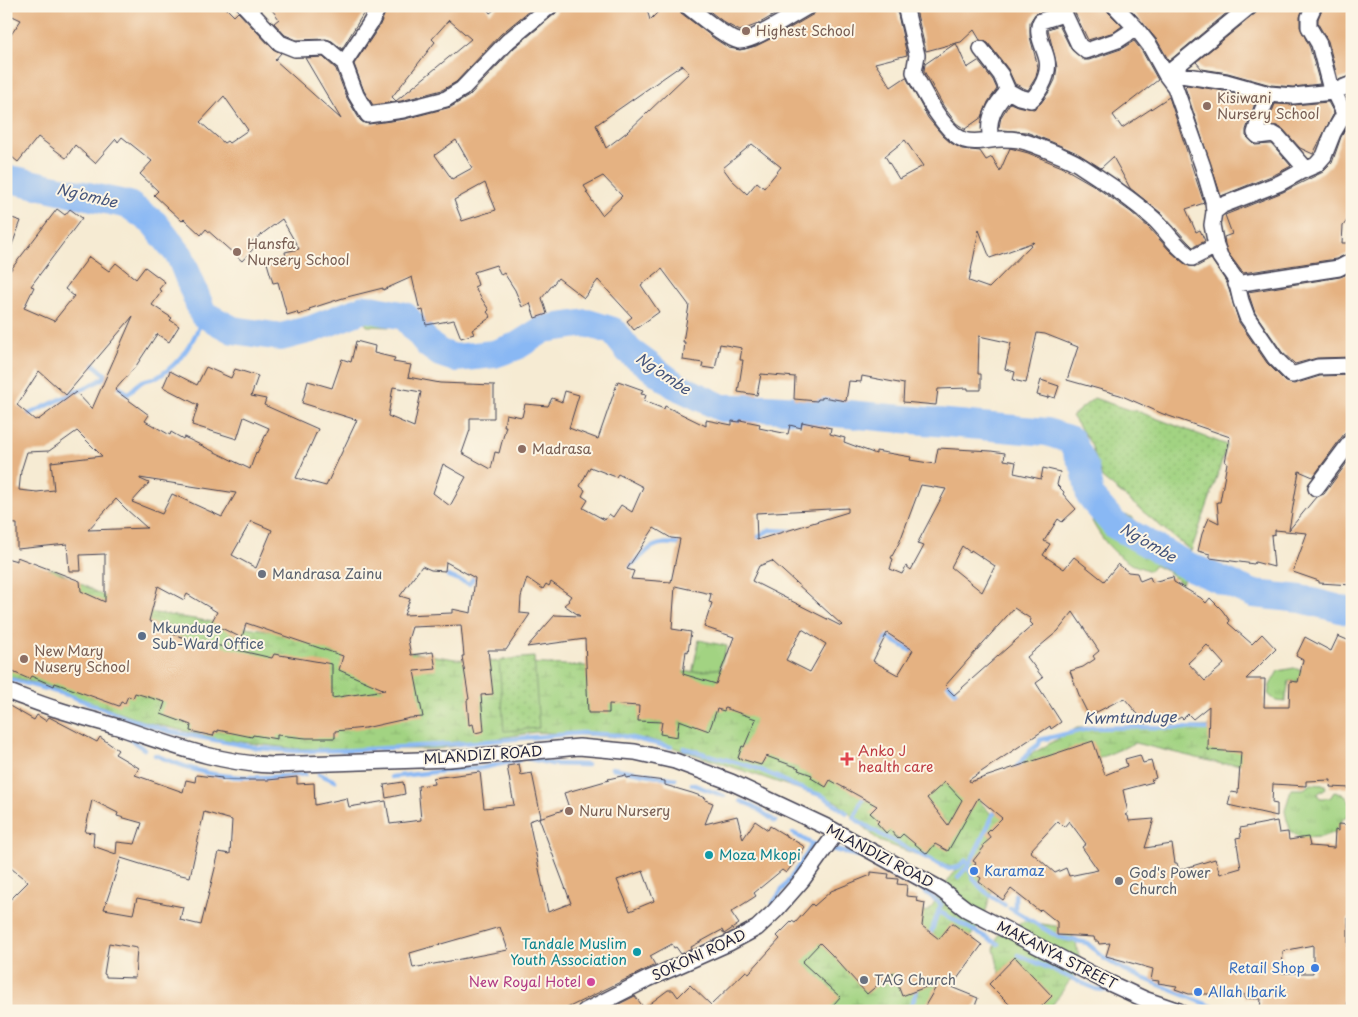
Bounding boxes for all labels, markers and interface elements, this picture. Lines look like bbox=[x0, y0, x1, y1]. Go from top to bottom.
place label: Highest School bbox=[756, 20, 855, 41]
marker: Highest School bbox=[740, 25, 752, 37]
place label: Kisiwani Nursery School bbox=[1217, 87, 1320, 124]
marker: Kisiwani Nursery School bbox=[1201, 100, 1213, 112]
water label: Ng'ombe bbox=[55, 176, 121, 213]
place label: Hansfa Nursery School bbox=[247, 233, 350, 270]
marker: Hansfa Nursery School bbox=[231, 246, 243, 258]
water label: Ng'ombe bbox=[632, 346, 696, 400]
place label: Madrasa bbox=[532, 438, 592, 459]
marker: Madrasa bbox=[516, 443, 528, 455]
water label: Ng'ombe bbox=[1116, 516, 1182, 567]
place label: Mandrasa Zainu bbox=[272, 563, 382, 584]
marker: Mandrasa Zainu bbox=[256, 568, 268, 580]
place label: Mkunduge Sub-Ward Office bbox=[152, 617, 264, 654]
marker: Mkunduge Sub-Ward Office bbox=[136, 630, 148, 642]
place label: New Mary Nusery School bbox=[34, 640, 130, 677]
marker: New Mary Nusery School bbox=[18, 653, 30, 665]
water label: Kwmtunduge bbox=[1083, 704, 1178, 729]
street label: MLANDIZI ROAD bbox=[423, 740, 543, 769]
place label: Anko J health care bbox=[858, 740, 934, 777]
marker: Anko J health care bbox=[840, 752, 854, 766]
place label: Nuru Nursery bbox=[579, 800, 670, 821]
marker: Nuru Nursery bbox=[563, 805, 575, 817]
street label: MLANDIZI ROAD bbox=[823, 818, 938, 893]
place label: Moza Mkopi bbox=[719, 844, 801, 865]
marker: Moza Mkopi bbox=[703, 849, 715, 861]
place label: Karamaz bbox=[984, 860, 1045, 881]
place label: God's Power Church bbox=[1129, 862, 1211, 899]
marker: Karamaz bbox=[968, 865, 980, 877]
marker: God's Power Church bbox=[1113, 875, 1125, 887]
street label: MAKANYA STREET bbox=[993, 915, 1121, 994]
street label: SOKONI ROAD bbox=[648, 924, 749, 986]
place label: Tandale Muslim Youth Association bbox=[510, 933, 627, 970]
marker: Tandale Muslim Youth Association bbox=[631, 946, 643, 958]
place label: Retail Shop bbox=[1229, 957, 1305, 978]
marker: Retail Shop bbox=[1309, 962, 1321, 974]
place label: TAG Church bbox=[874, 969, 956, 990]
place label: New Royal Hotel bbox=[469, 971, 581, 992]
marker: TAG Church bbox=[858, 974, 870, 986]
marker: New Royal Hotel bbox=[585, 976, 597, 988]
place label: Allah Ibarik bbox=[1208, 981, 1287, 1002]
marker: Allah Ibarik bbox=[1192, 986, 1204, 998]

